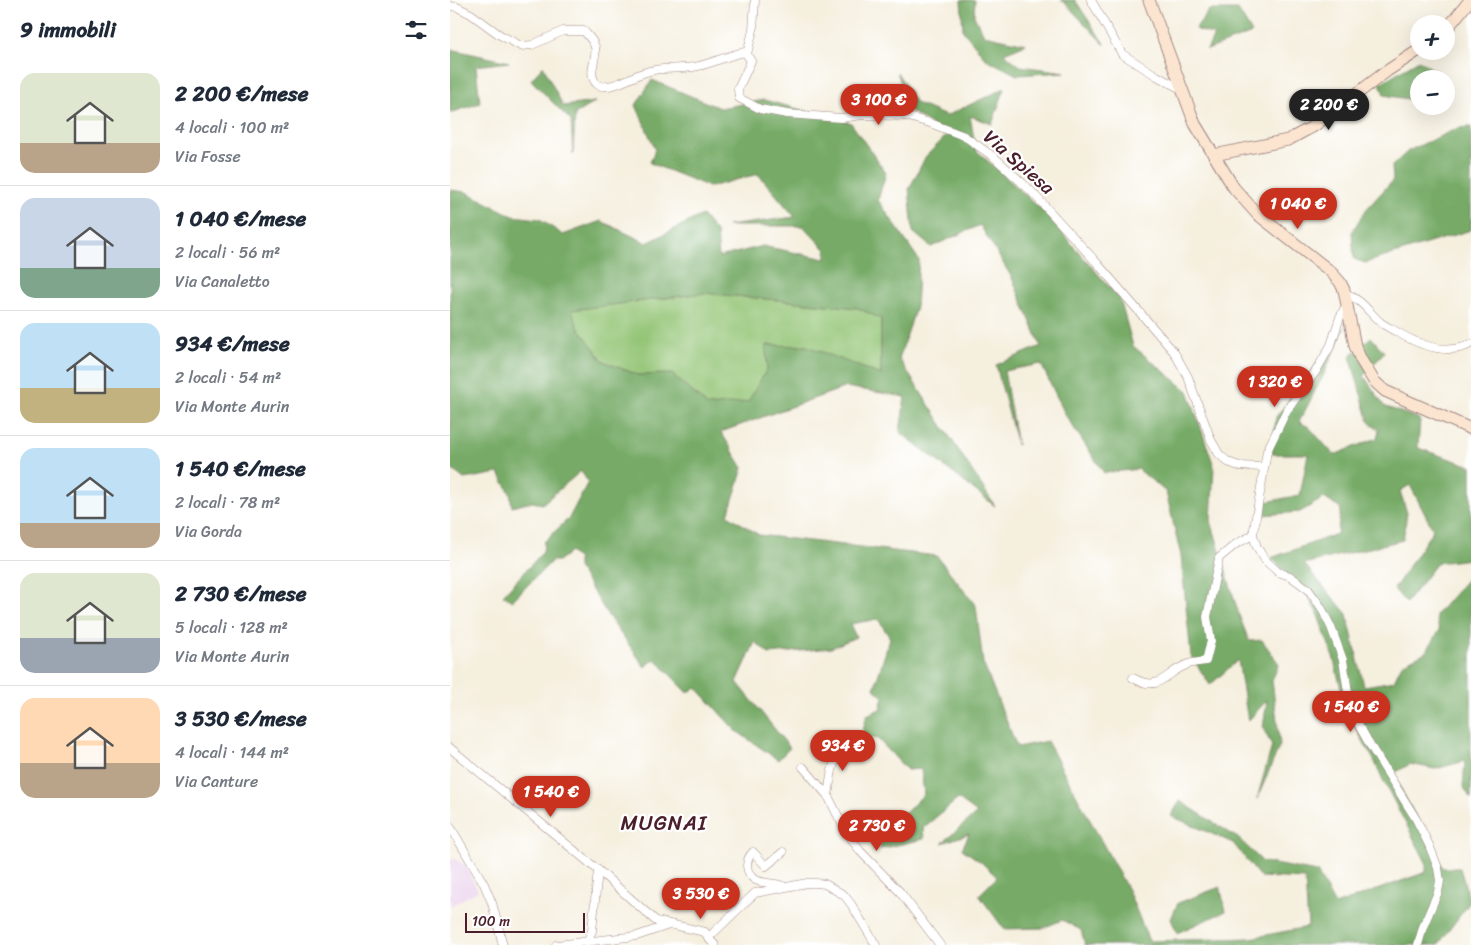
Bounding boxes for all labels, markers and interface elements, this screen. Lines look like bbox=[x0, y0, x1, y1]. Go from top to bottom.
text: 9 immobili bbox=[20, 11, 116, 49]
map controls bbox=[1410, 15, 1455, 115]
button: + bbox=[1410, 15, 1455, 60]
icon: filters bbox=[402, 16, 430, 44]
button: − bbox=[1410, 70, 1455, 115]
text: 2 200 €/mese bbox=[175, 75, 308, 113]
pin: 3 100 € bbox=[833, 84, 925, 126]
text: 3 100 € bbox=[852, 85, 906, 114]
pin: 2 200 € bbox=[1283, 88, 1375, 131]
text: 2 200 € bbox=[1300, 90, 1358, 119]
icon: home bbox=[60, 93, 120, 153]
text: 4 locali · 100 m² bbox=[175, 113, 289, 142]
street label: Via Spiesa bbox=[976, 121, 1063, 203]
text: Via Fosse bbox=[175, 142, 241, 171]
pin: 1 040 € bbox=[1252, 188, 1344, 230]
text: 1 040 € bbox=[1270, 189, 1326, 218]
text: 1 040 €/mese bbox=[175, 200, 306, 238]
icon: home bbox=[60, 218, 120, 278]
text: 2 locali · 56 m² bbox=[175, 238, 280, 267]
text: Via Canaletto bbox=[175, 267, 270, 296]
text: 934 €/mese bbox=[175, 325, 290, 363]
icon: home bbox=[60, 343, 120, 403]
text: 2 locali · 54 m² bbox=[175, 363, 281, 392]
pin: 1 320 € bbox=[1229, 366, 1321, 408]
text: 1 320 € bbox=[1248, 367, 1302, 396]
text: Via Monte Aurin bbox=[175, 392, 289, 421]
text: 1 540 €/mese bbox=[175, 450, 306, 488]
icon: home bbox=[60, 468, 120, 528]
text: 2 locali · 78 m² bbox=[175, 488, 280, 517]
text: Via Gorda bbox=[175, 517, 242, 546]
text: 2 730 €/mese bbox=[175, 575, 307, 613]
icon: home bbox=[60, 593, 120, 653]
text: 5 locali · 128 m² bbox=[175, 613, 288, 642]
text: Via Monte Aurin bbox=[175, 642, 289, 671]
pin: 1 540 € bbox=[1305, 690, 1397, 733]
text: 1 540 € bbox=[1323, 692, 1379, 721]
text: 3 530 €/mese bbox=[175, 700, 307, 738]
icon: home bbox=[60, 718, 120, 778]
pin: 934 € bbox=[808, 730, 878, 772]
text: 934 € bbox=[821, 731, 865, 760]
text: 4 locali · 144 m² bbox=[175, 738, 289, 767]
text: Via Canture bbox=[175, 767, 258, 796]
pin: 1 540 € bbox=[505, 776, 597, 818]
text: 1 540 € bbox=[523, 777, 579, 806]
district label: MUGNAI bbox=[621, 804, 708, 842]
pin: 2 730 € bbox=[831, 810, 923, 852]
text: 2 730 € bbox=[849, 811, 905, 840]
pin: 3 530 € bbox=[655, 878, 747, 920]
text: 3 530 € bbox=[673, 879, 729, 908]
text: 100 m bbox=[472, 909, 510, 934]
scale bar bbox=[465, 910, 585, 933]

